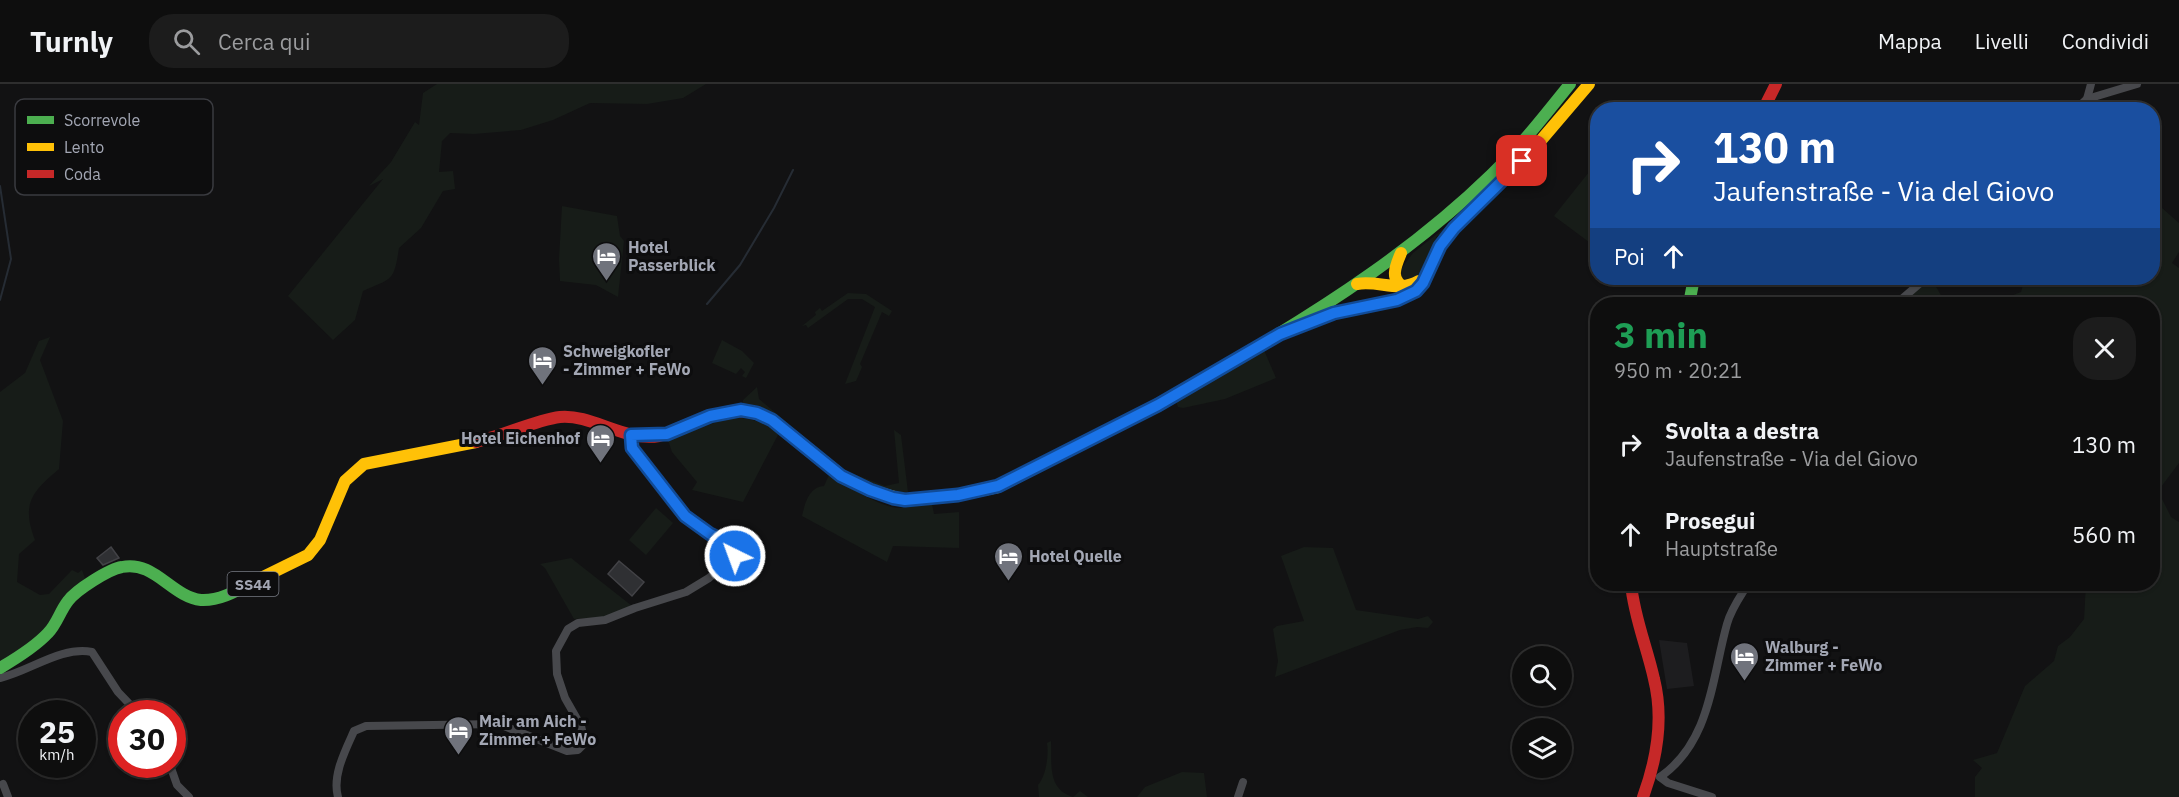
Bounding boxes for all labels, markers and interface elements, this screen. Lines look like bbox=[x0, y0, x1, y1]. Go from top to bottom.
search box bbox=[149, 14, 569, 68]
text: Turnly bbox=[30, 23, 113, 60]
icon: search bbox=[170, 25, 203, 58]
text: Cerca qui bbox=[218, 27, 311, 56]
text: Mappa bbox=[1878, 27, 1942, 55]
text: Livelli bbox=[1975, 27, 2029, 55]
text: Condividi bbox=[2062, 27, 2149, 55]
legend bbox=[15, 99, 213, 195]
text: Scorrevole bbox=[64, 110, 141, 130]
text: 130 m bbox=[1713, 120, 1836, 175]
icon: right bbox=[1614, 126, 1692, 204]
pin bbox=[1496, 135, 1547, 186]
text: Lento bbox=[64, 137, 104, 157]
icon: arrive bbox=[1505, 144, 1538, 177]
text: Coda bbox=[64, 164, 101, 184]
text: Jaufenstraße - Via del Giovo bbox=[1713, 173, 2054, 208]
place label: Hotel Passerblick bbox=[628, 237, 716, 275]
hotel icon: Hotel Passerblick bbox=[591, 240, 623, 282]
icon: ahead bbox=[1657, 240, 1690, 273]
text: Poi bbox=[1614, 242, 1645, 271]
text: 3 min bbox=[1614, 311, 1708, 358]
button: close bbox=[2073, 317, 2136, 380]
place label: Schweigkofler - Zimmer + FeWo bbox=[563, 341, 690, 379]
hotel icon: Schweigkofler - Zimmer + FeWo bbox=[526, 344, 558, 386]
text: 950 m · 20:21 bbox=[1614, 357, 1742, 384]
text: Svolta a destra bbox=[1665, 416, 1819, 445]
hotel icon: Hotel Eichenhof bbox=[585, 422, 617, 464]
place label: Hotel Eichenhof bbox=[461, 428, 580, 448]
icon: right bbox=[1614, 428, 1647, 461]
text: 130 m bbox=[2072, 430, 2136, 459]
text: Jaufenstraße - Via del Giovo bbox=[1665, 445, 1918, 472]
text: Prosegui bbox=[1665, 506, 1755, 535]
icon: ahead bbox=[1614, 518, 1647, 551]
text: 560 m bbox=[2072, 520, 2136, 549]
position arrow bbox=[703, 524, 767, 588]
text: Hauptstraße bbox=[1665, 535, 1778, 562]
hotel icon: Hotel Quelle bbox=[992, 540, 1024, 582]
place label: Hotel Quelle bbox=[1029, 546, 1122, 566]
road number: SS44 bbox=[228, 572, 278, 596]
place label: Walburg - Zimmer + FeWo bbox=[1765, 637, 1882, 675]
hotel icon: Walburg - Zimmer + FeWo bbox=[1728, 640, 1760, 682]
map controls bbox=[1512, 646, 1572, 778]
button: search bbox=[1512, 646, 1572, 706]
speed limit sign: 30 bbox=[108, 700, 186, 778]
place label: Mair am Aich - Zimmer + FeWo bbox=[479, 711, 596, 749]
text: 25 bbox=[39, 712, 75, 751]
hotel icon: Mair am Aich - Zimmer + FeWo bbox=[442, 714, 474, 756]
button: layers bbox=[1512, 718, 1572, 778]
text: km/h bbox=[39, 745, 75, 764]

